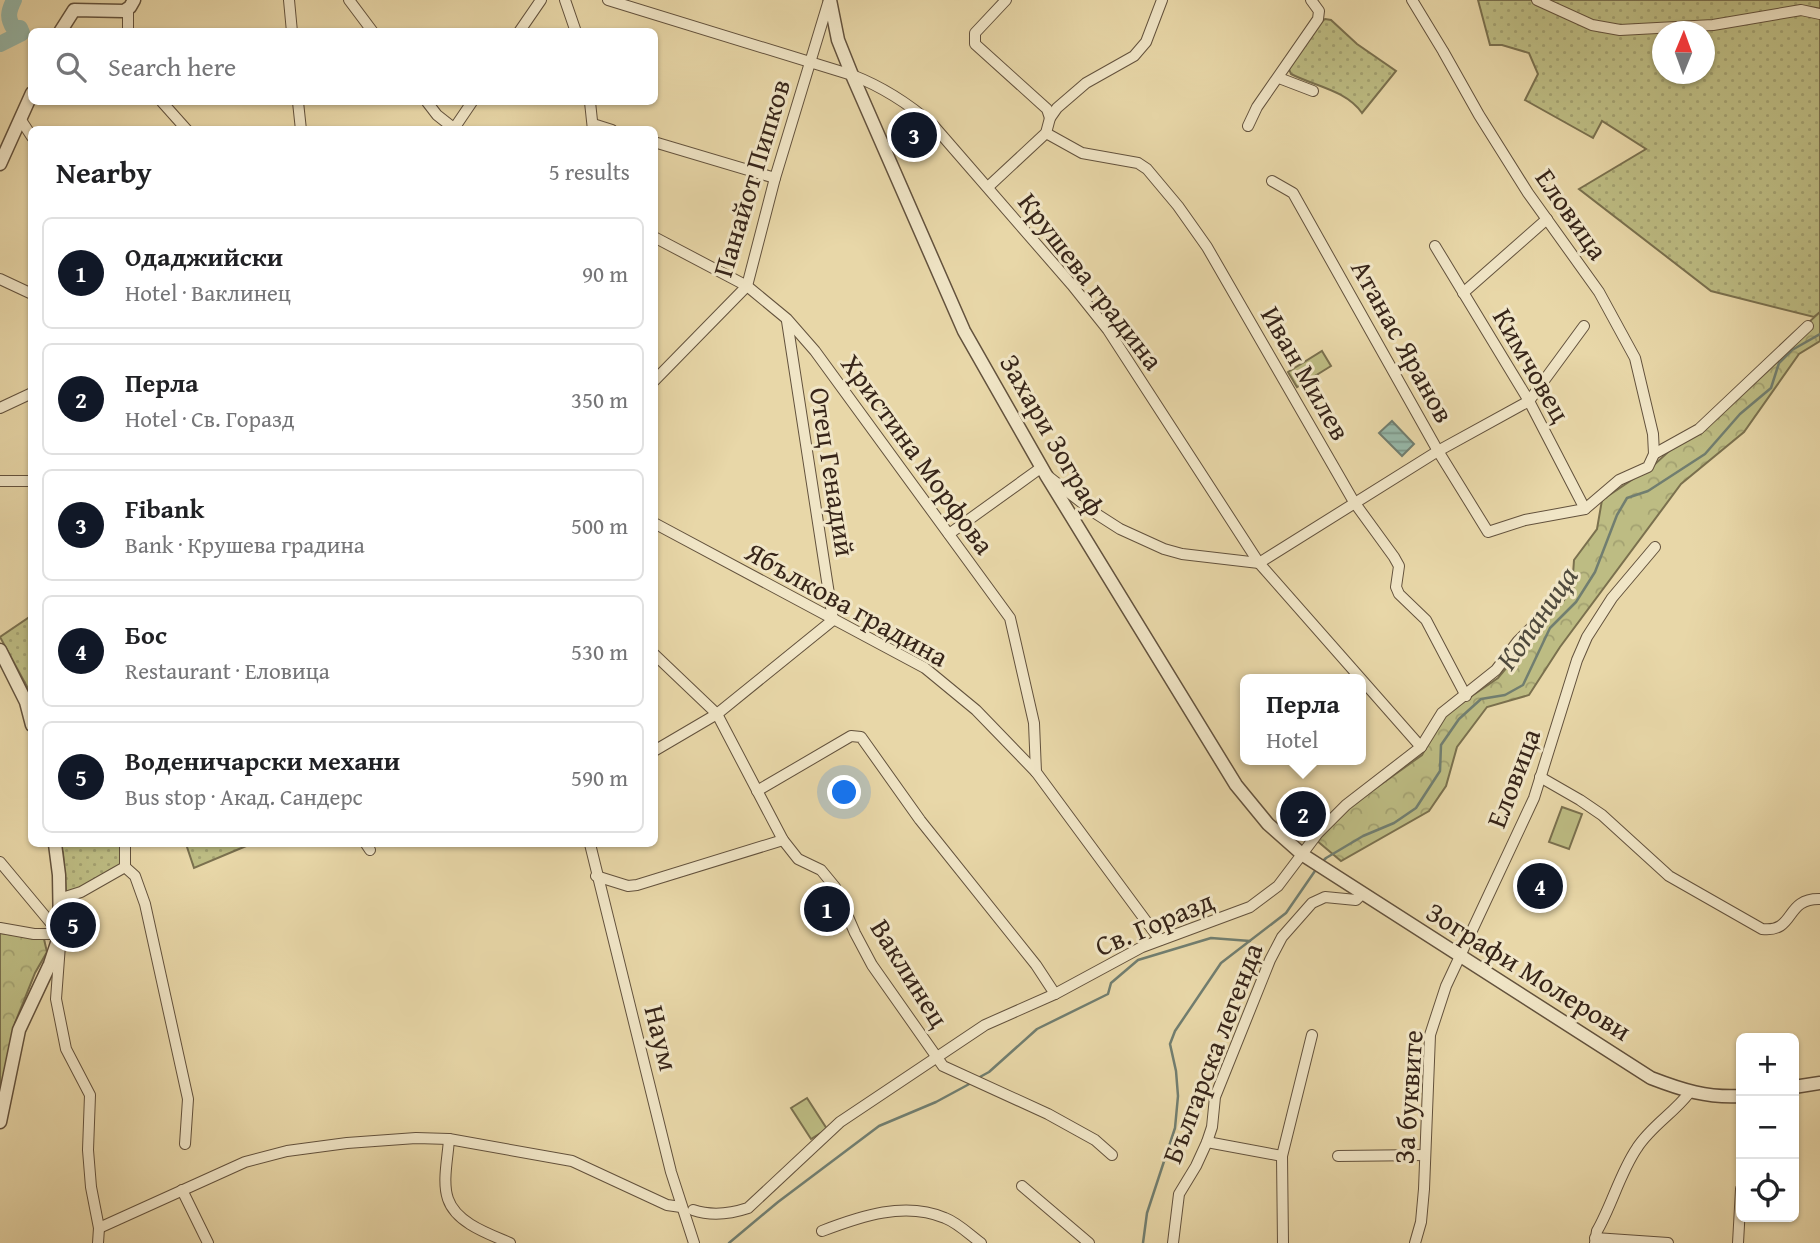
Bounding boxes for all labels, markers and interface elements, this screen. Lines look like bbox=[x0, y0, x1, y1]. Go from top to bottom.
north arrow bbox=[1652, 21, 1715, 84]
search box bbox=[28, 28, 658, 105]
text: Search here bbox=[108, 47, 236, 86]
icon: search bbox=[52, 48, 90, 86]
street label: Панайот Пипков bbox=[701, 74, 800, 282]
pin: 3 bbox=[891, 109, 937, 161]
text: Nearby bbox=[56, 150, 152, 194]
text: 5 results bbox=[549, 155, 630, 188]
street label: Еловица bbox=[1526, 160, 1619, 268]
street label: Крушева градина bbox=[1009, 183, 1174, 379]
text: Одаджийски bbox=[125, 237, 283, 276]
street label: Атанас Яранов bbox=[1342, 252, 1465, 430]
text: 1 bbox=[75, 257, 87, 290]
text: 90 m bbox=[582, 257, 628, 290]
text: Hotel · Ваклинец bbox=[125, 276, 291, 309]
street label: Иван Милев bbox=[1251, 298, 1361, 448]
street label: Кимчовец bbox=[1483, 300, 1582, 430]
street label: Христина Морфова bbox=[832, 345, 1006, 563]
street label: Захари Зограф bbox=[990, 346, 1116, 523]
text: Перла bbox=[125, 363, 199, 402]
text: 2 bbox=[75, 383, 87, 416]
text: 350 m bbox=[571, 383, 628, 416]
street label: Отец Генадий bbox=[800, 384, 867, 559]
text: Hotel · Св. Горазд bbox=[125, 402, 294, 435]
text: Fibank bbox=[125, 489, 204, 528]
text: 3 bbox=[75, 509, 87, 542]
text: 500 m bbox=[571, 509, 628, 542]
text: Bank · Крушева градина bbox=[125, 528, 365, 561]
street label: Ябълкова градина bbox=[737, 530, 957, 677]
water label: Копаница bbox=[1484, 556, 1588, 678]
text: Бос bbox=[125, 615, 167, 654]
text: 4 bbox=[75, 635, 87, 668]
text: 530 m bbox=[571, 635, 628, 668]
text: Restaurant · Еловица bbox=[125, 654, 330, 687]
popup bbox=[1240, 674, 1366, 765]
text: Перла bbox=[1266, 684, 1340, 723]
street label: Еловица bbox=[1475, 722, 1550, 833]
text: Hotel bbox=[1266, 723, 1319, 756]
text: Воденичарски механи bbox=[125, 741, 400, 780]
text: 5 bbox=[75, 761, 87, 794]
text: 590 m bbox=[571, 761, 628, 794]
your location bbox=[827, 775, 861, 809]
text: Bus stop · Акад. Сандерс bbox=[125, 780, 363, 813]
pin: 2 bbox=[1280, 788, 1326, 840]
pin: 4 bbox=[1517, 860, 1563, 912]
street label: Св. Горазд bbox=[1088, 879, 1220, 966]
pin: 1 bbox=[804, 883, 850, 935]
street label: Зографи Молерови bbox=[1419, 891, 1640, 1050]
pin: 5 bbox=[50, 899, 96, 951]
street label: Ваклинец bbox=[861, 910, 960, 1035]
street label: Българска легенда bbox=[1151, 936, 1273, 1169]
street label: Наум bbox=[635, 1001, 690, 1075]
street label: За буквите bbox=[1382, 1029, 1433, 1165]
map controls bbox=[1736, 1033, 1799, 1222]
button: + bbox=[1736, 1033, 1799, 1096]
button: − bbox=[1736, 1096, 1799, 1159]
button: locate bbox=[1736, 1159, 1799, 1222]

